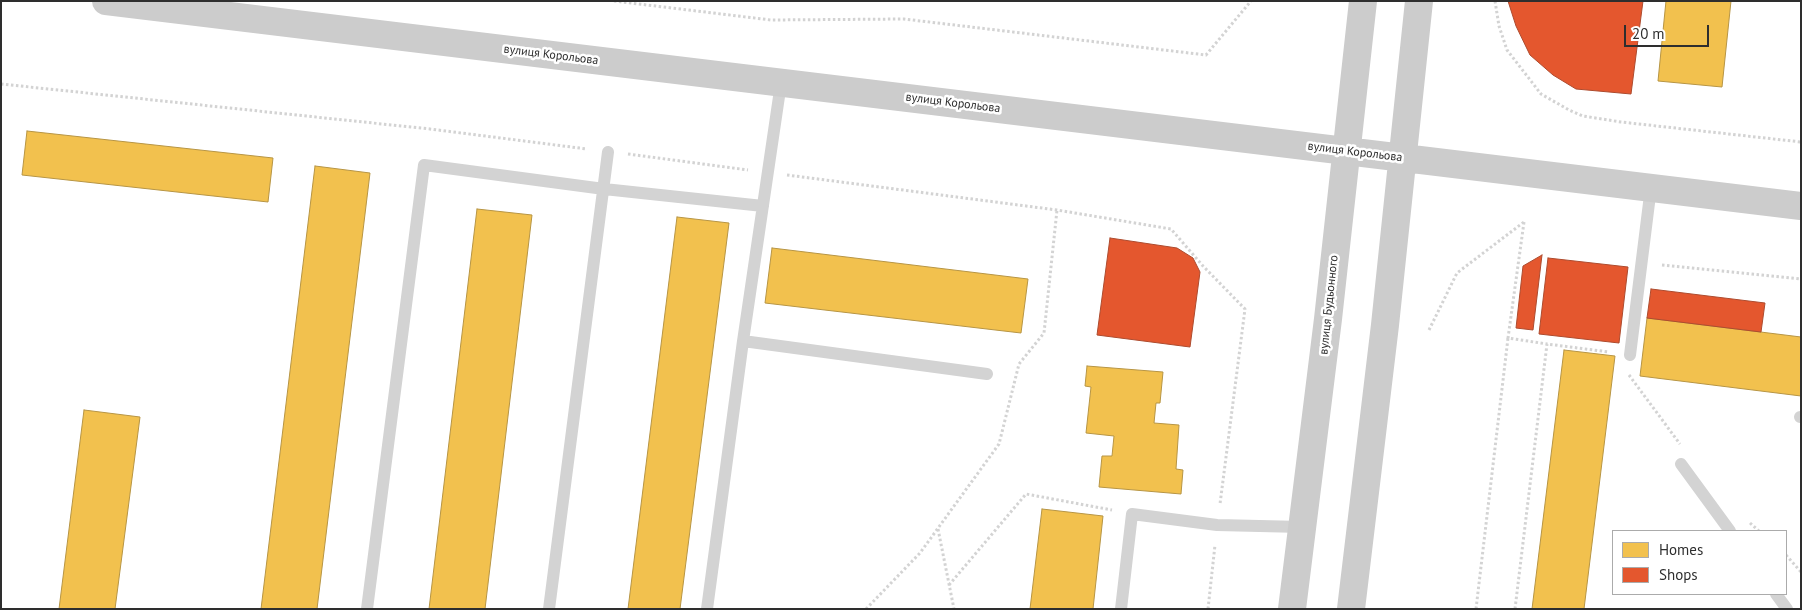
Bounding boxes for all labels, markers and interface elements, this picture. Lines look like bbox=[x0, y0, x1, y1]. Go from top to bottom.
scale bar bbox=[1627, 15, 1712, 47]
text: 20 m bbox=[1632, 24, 1665, 43]
street label: вулиця Корольова bbox=[503, 42, 599, 68]
street label: вулиця Корольова bbox=[905, 90, 1001, 116]
street label: вулиця Корольова bbox=[1307, 139, 1403, 165]
street label: вулиця Будьонного bbox=[1317, 255, 1341, 355]
legend bbox=[1612, 530, 1787, 595]
text: Homes bbox=[1659, 540, 1703, 559]
text: Shops bbox=[1659, 565, 1698, 584]

